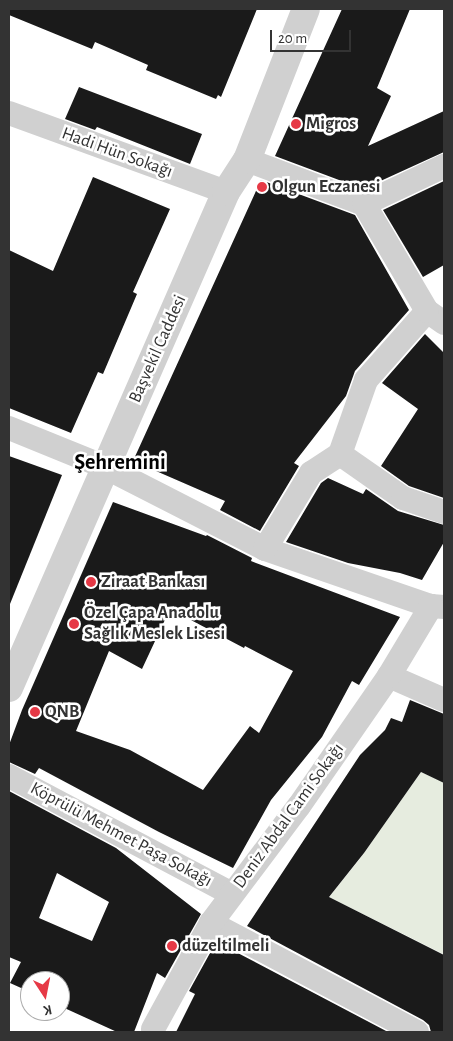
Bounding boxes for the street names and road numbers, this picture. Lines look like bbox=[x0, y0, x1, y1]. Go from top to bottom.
street label: Hadi Hün Sokağı bbox=[59, 123, 175, 183]
street label: Başvekil Caddesi bbox=[125, 292, 191, 406]
street label: Deniz Abdal Cami Sokağı bbox=[229, 739, 349, 893]
street label: Köprülü Mehmet Paşa Sokağı bbox=[26, 778, 216, 892]

